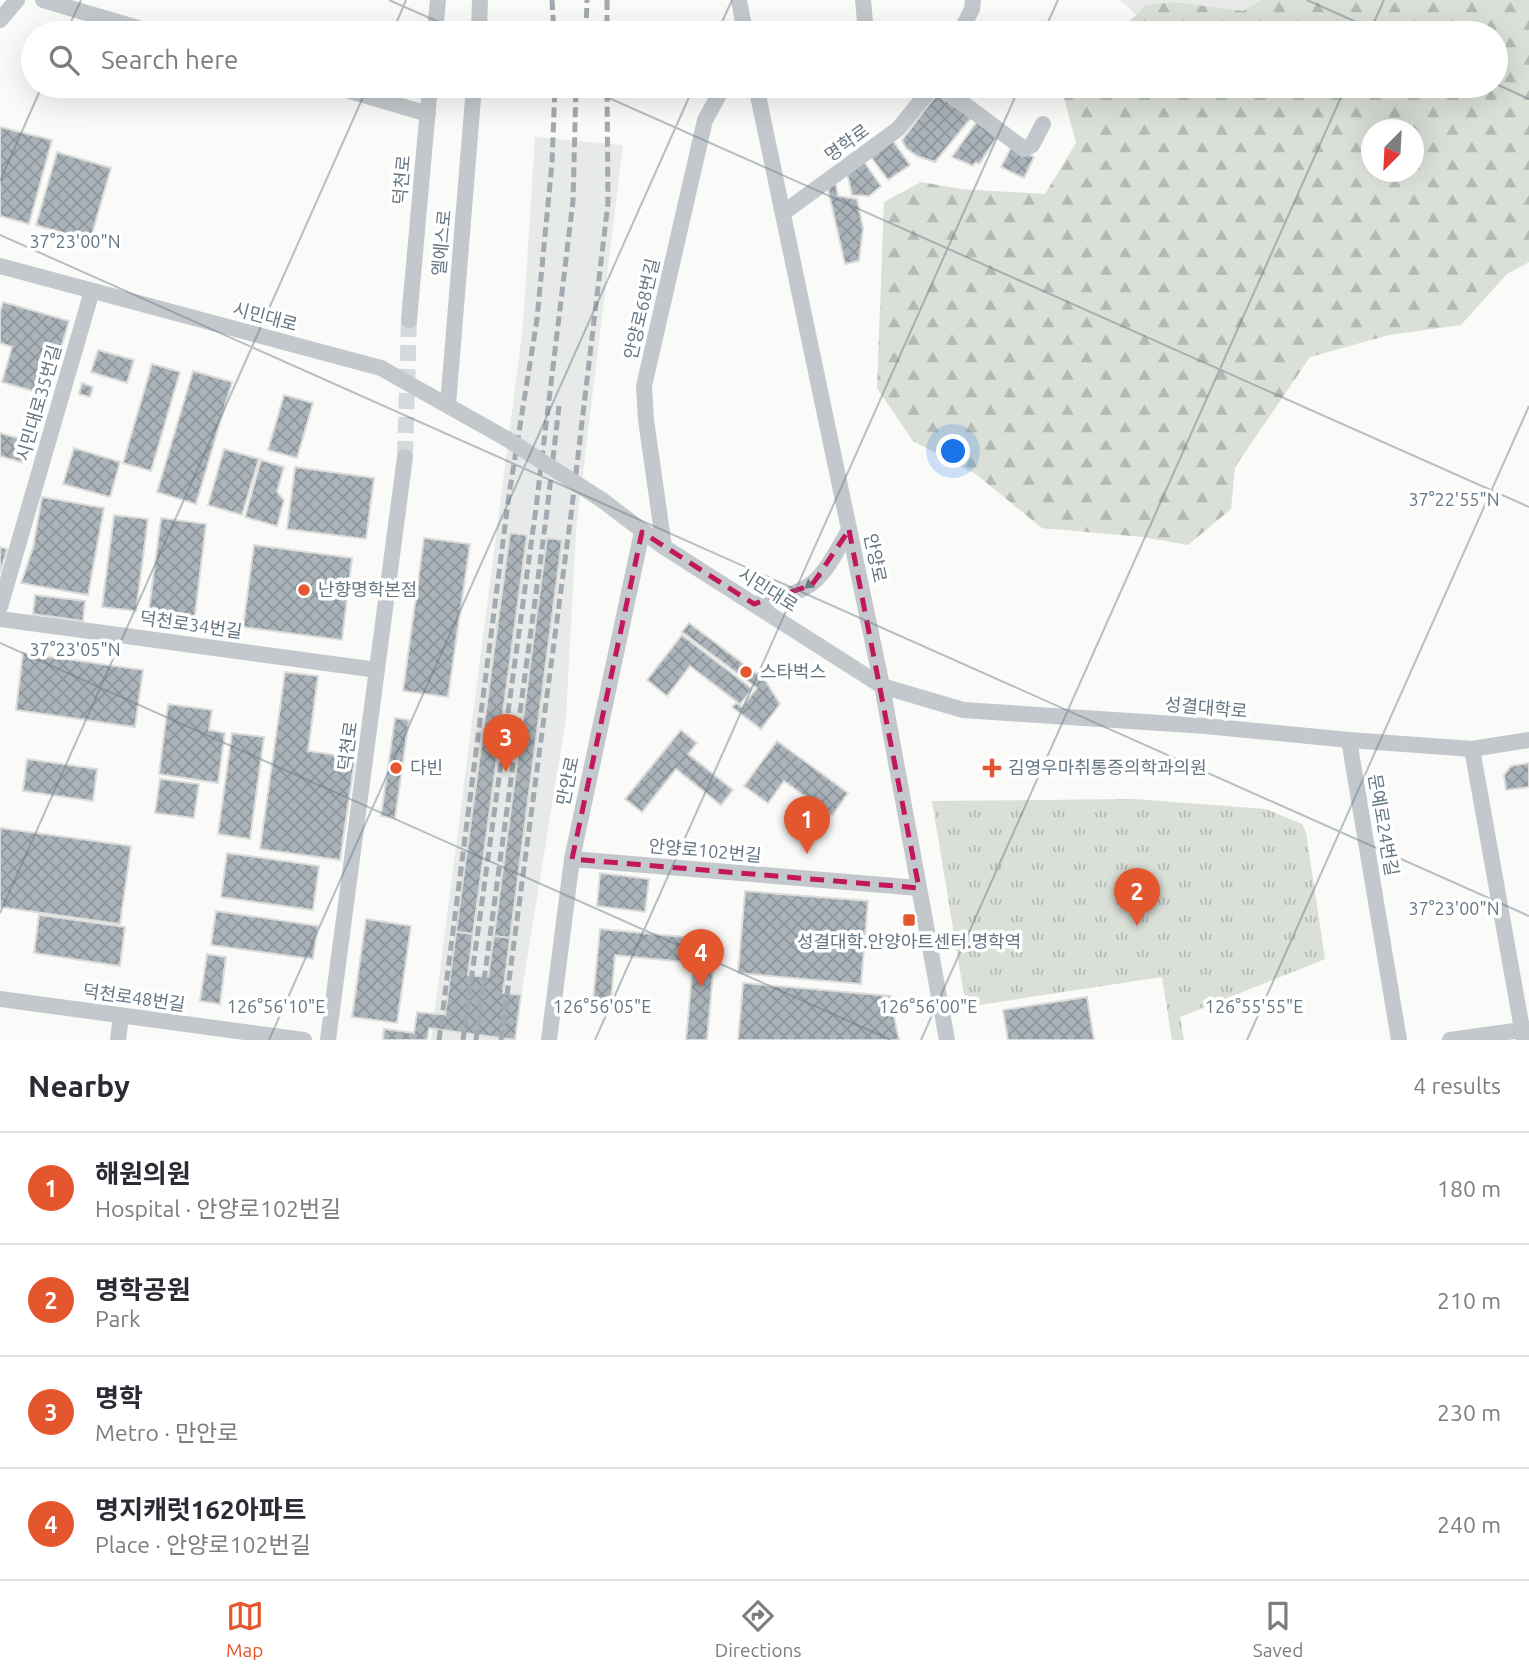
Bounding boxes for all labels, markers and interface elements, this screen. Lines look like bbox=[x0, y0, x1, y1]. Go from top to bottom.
search box bbox=[21, 21, 1508, 98]
icon: search bbox=[45, 41, 83, 79]
text: Search here bbox=[101, 45, 238, 74]
street label: 명학로 bbox=[820, 119, 872, 165]
north arrow bbox=[1361, 119, 1424, 182]
street label: 덕천로 bbox=[389, 154, 413, 206]
street label: 엘에스로 bbox=[428, 209, 454, 277]
text: 37°23'00"N bbox=[29, 231, 121, 251]
street label: 안양로68번길 bbox=[620, 256, 662, 361]
street label: 시민대로 bbox=[231, 298, 300, 334]
street label: 시민대로35번길 bbox=[12, 342, 64, 463]
your location bbox=[936, 434, 970, 468]
text: 37°22'55"N bbox=[1408, 489, 1500, 509]
street label: 안양로 bbox=[861, 531, 891, 584]
street label: 시민대로 bbox=[735, 563, 802, 615]
one-way arrow bbox=[804, 575, 823, 589]
place label: 난향명학본점 bbox=[318, 579, 417, 599]
marker: 난향명학본점 bbox=[296, 582, 312, 598]
street label: 덕천로34번길 bbox=[139, 607, 244, 641]
text: 37°23'05"N bbox=[29, 639, 121, 659]
place label: 스타벅스 bbox=[760, 661, 826, 681]
marker: 스타벅스 bbox=[738, 664, 754, 680]
street label: 성결대학로 bbox=[1164, 693, 1248, 721]
pin: 3 bbox=[483, 714, 529, 772]
street label: 덕천로 bbox=[334, 720, 360, 772]
street label: 만안로 bbox=[552, 754, 582, 807]
place label: 다빈 bbox=[410, 757, 443, 777]
place label: 김영우마취통증의학과의원 bbox=[1008, 757, 1207, 777]
marker: 김영우마취통증의학과의원 bbox=[982, 758, 1002, 778]
marker: 다빈 bbox=[388, 760, 404, 776]
street label: 문예로24번길 bbox=[1365, 772, 1403, 877]
pin: 1 bbox=[784, 796, 830, 854]
street label: 안양로102번길 bbox=[648, 835, 762, 865]
pin: 2 bbox=[1114, 868, 1160, 926]
text: 37°23'00"N bbox=[1408, 898, 1500, 918]
marker: 성결대학.안양아트센터.명학역 bbox=[901, 912, 917, 928]
pin: 4 bbox=[678, 929, 724, 987]
place label: 성결대학.안양아트센터.명학역 bbox=[797, 931, 1021, 951]
street label: 덕천로48번길 bbox=[82, 980, 187, 1014]
text: 126°56'10"E bbox=[227, 996, 325, 1016]
text: 126°56'05"E bbox=[553, 996, 651, 1016]
text: 126°56'00"E bbox=[879, 996, 977, 1016]
text: 126°55'55"E bbox=[1205, 996, 1303, 1016]
text: Nearby bbox=[28, 1069, 130, 1103]
text: 4 results bbox=[1413, 1073, 1501, 1098]
text: 해원의원 bbox=[95, 1159, 191, 1188]
text: 1 bbox=[45, 1176, 57, 1201]
text: 180 m bbox=[1437, 1176, 1501, 1201]
text: Hospital · 안양로102번길 bbox=[95, 1196, 341, 1221]
text: 명학공원 bbox=[95, 1275, 191, 1304]
text: 2 bbox=[45, 1288, 57, 1313]
text: 210 m bbox=[1437, 1288, 1501, 1313]
text: Park bbox=[95, 1306, 141, 1331]
text: 명학 bbox=[95, 1383, 143, 1412]
text: 3 bbox=[45, 1400, 57, 1425]
text: 230 m bbox=[1437, 1400, 1501, 1425]
text: Metro · 만안로 bbox=[95, 1420, 239, 1445]
text: 명지캐럿162아파트 bbox=[95, 1495, 306, 1524]
text: 4 bbox=[45, 1512, 57, 1537]
text: 240 m bbox=[1437, 1512, 1501, 1537]
text: Place · 안양로102번길 bbox=[95, 1532, 311, 1557]
tab: Map bbox=[226, 1597, 264, 1661]
tab: Directions bbox=[715, 1597, 802, 1661]
tab: Saved bbox=[1253, 1597, 1303, 1661]

